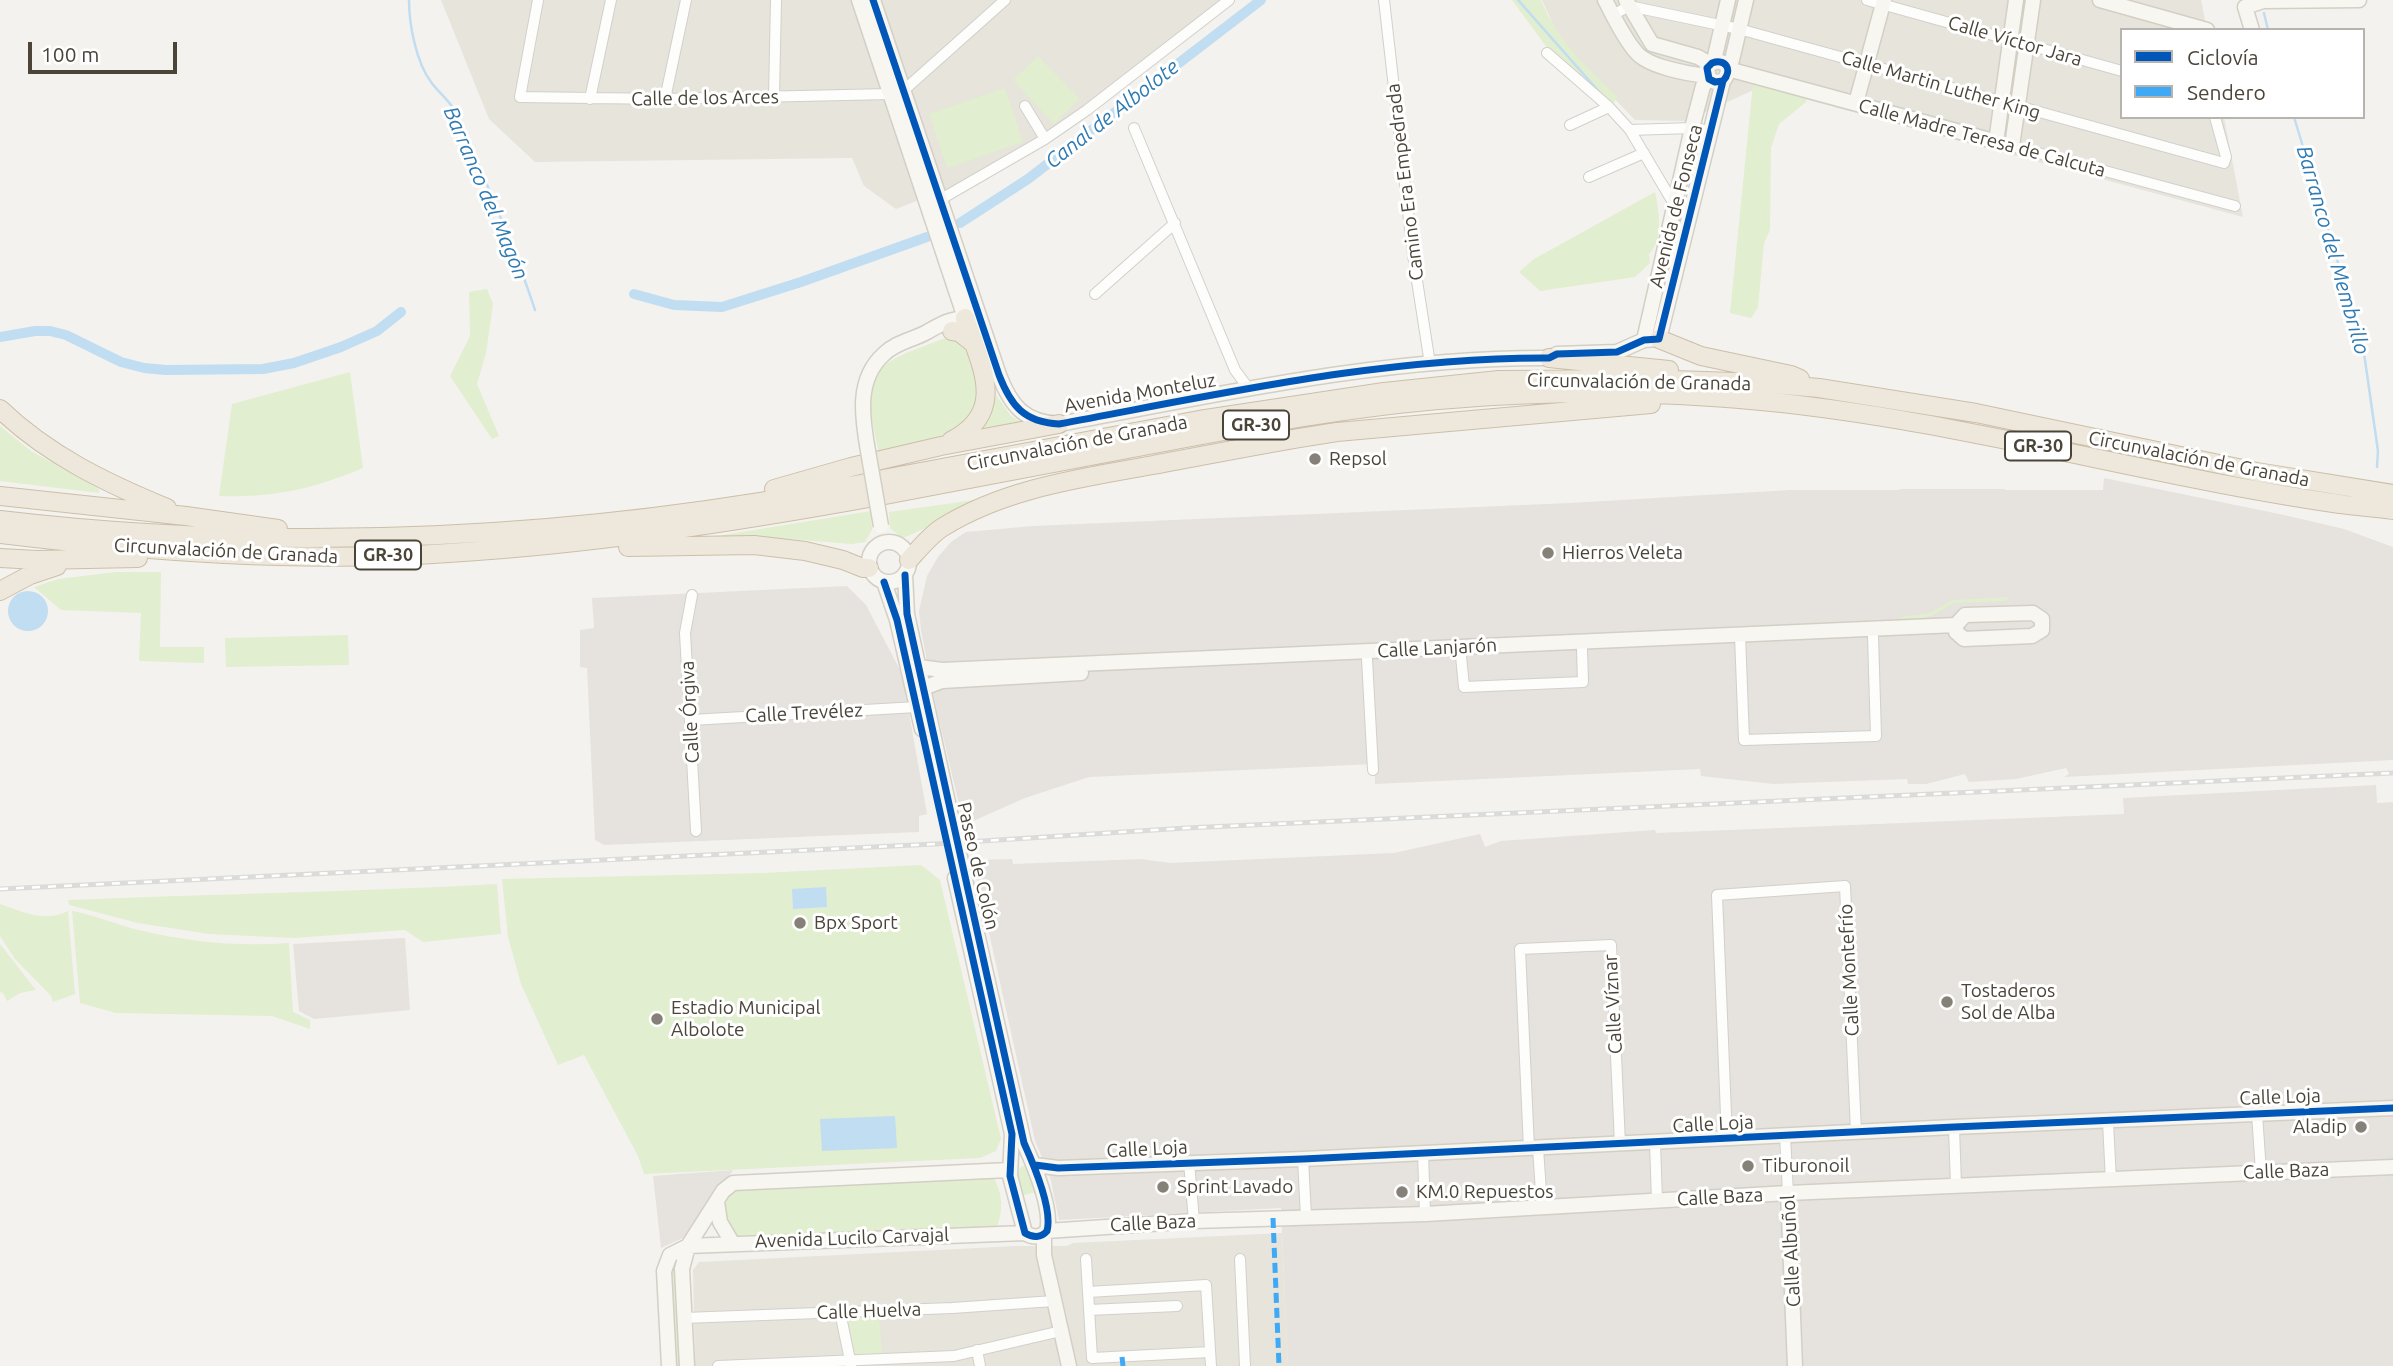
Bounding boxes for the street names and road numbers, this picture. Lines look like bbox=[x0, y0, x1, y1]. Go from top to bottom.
street label: Calle Víctor Jara bbox=[1945, 11, 2085, 71]
street label: Calle Martin Luther King bbox=[1839, 46, 2043, 124]
street label: Camino Era Empedrada bbox=[1382, 82, 1428, 282]
street label: Calle de los Arces bbox=[631, 85, 779, 111]
street label: Calle Madre Teresa de Calcuta bbox=[1856, 94, 2108, 182]
street label: Avenida de Fonseca bbox=[1645, 122, 1707, 290]
street label: Avenida Monteluz bbox=[1062, 368, 1218, 418]
street label: Circunvalación de Granada bbox=[1527, 369, 1751, 395]
street label: Circunvalación de Granada bbox=[965, 410, 1189, 476]
road number: GR-30 bbox=[1223, 410, 1289, 440]
street label: Circunvalación de Granada bbox=[2087, 426, 2311, 492]
road number: GR-30 bbox=[2005, 432, 2071, 461]
street label: Circunvalación de Granada bbox=[113, 534, 339, 568]
road number: GR-30 bbox=[355, 540, 421, 570]
street label: Calle Lanjarón bbox=[1376, 633, 1498, 663]
street label: Calle Órgiva bbox=[676, 660, 704, 764]
street label: Calle Trevélez bbox=[745, 699, 863, 727]
street label: Paseo de Colón bbox=[952, 800, 1004, 932]
street label: Calle Montefrío bbox=[1834, 903, 1864, 1037]
street label: Calle Víznar bbox=[1599, 953, 1627, 1055]
street label: Calle Loja bbox=[2239, 1084, 2321, 1110]
street label: Calle Loja bbox=[1672, 1110, 1754, 1138]
street label: Calle Loja bbox=[1106, 1135, 1188, 1163]
street label: Calle Baza bbox=[2242, 1158, 2330, 1184]
street label: Calle Baza bbox=[1676, 1183, 1764, 1211]
street label: Calle Albuñol bbox=[1777, 1194, 1805, 1308]
street label: Calle Baza bbox=[1109, 1209, 1197, 1237]
street label: Avenida Lucilo Carvajal bbox=[754, 1223, 950, 1253]
street label: Calle Huelva bbox=[816, 1298, 922, 1324]

